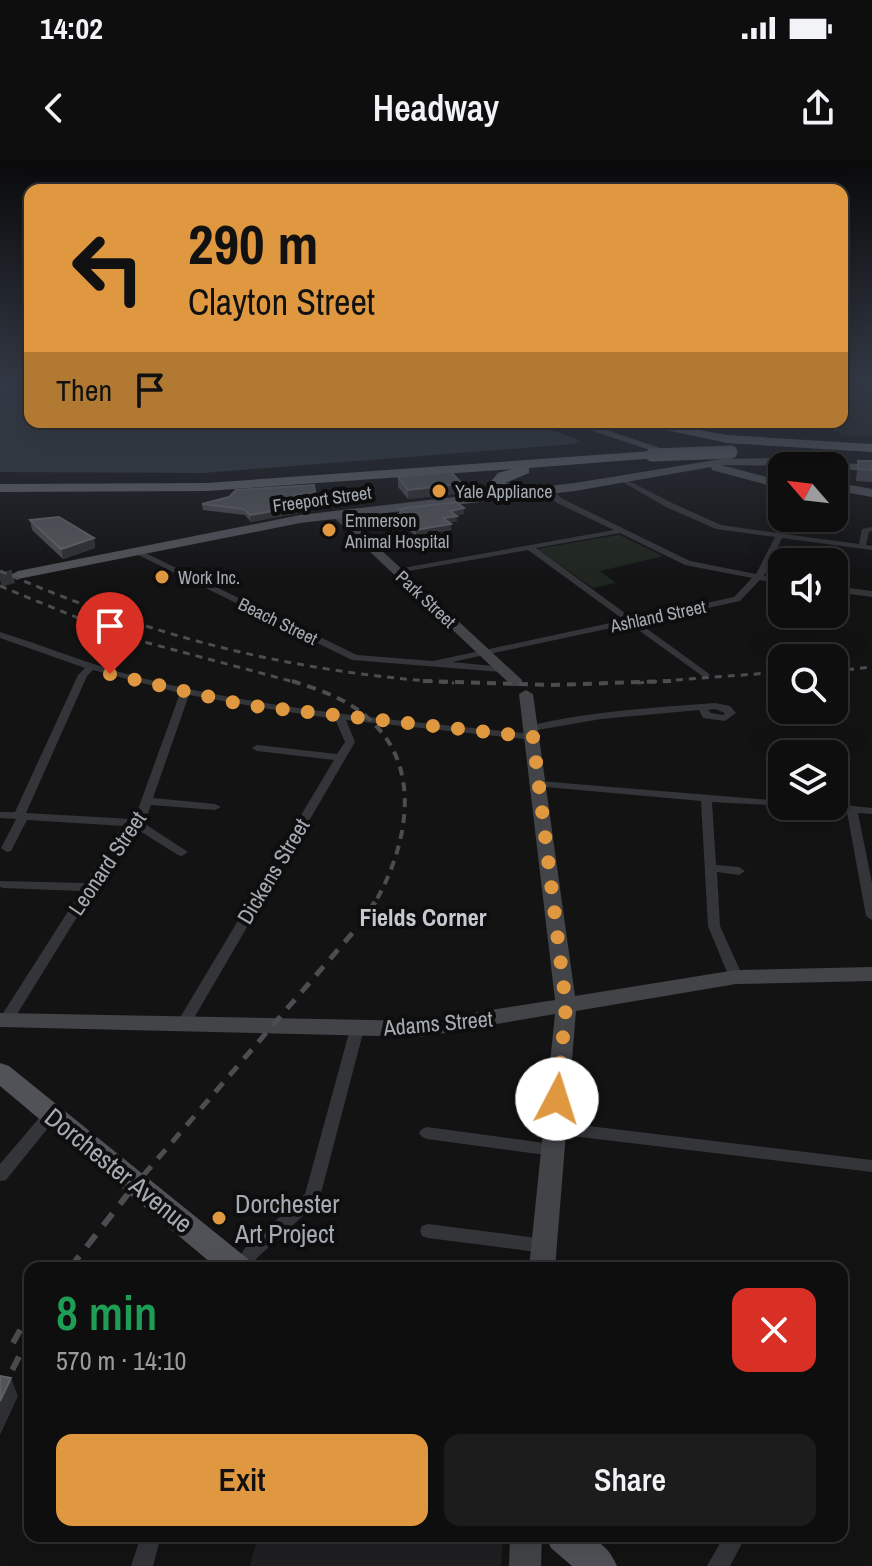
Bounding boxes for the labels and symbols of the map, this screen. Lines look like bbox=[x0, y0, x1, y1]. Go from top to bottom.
north arrow bbox=[768, 452, 848, 532]
place label: Yale Appliance bbox=[455, 479, 552, 504]
street label: Freeport Street bbox=[271, 480, 373, 518]
marker: Yale Appliance bbox=[430, 482, 448, 500]
place label: Emmerson Animal Hospital bbox=[344, 508, 449, 554]
marker: Emmerson Animal Hospital bbox=[320, 521, 338, 539]
place label: Work Inc. bbox=[178, 565, 240, 590]
street label: Park Street bbox=[390, 565, 462, 633]
marker: Work Inc. bbox=[153, 568, 171, 586]
street label: Beach Street bbox=[234, 591, 322, 651]
pin bbox=[76, 592, 144, 674]
street label: Ashland Street bbox=[607, 594, 708, 639]
street label: Leonard Street bbox=[61, 805, 153, 921]
street label: Dickens Street bbox=[230, 813, 316, 929]
district label: Fields Corner bbox=[360, 901, 487, 933]
street label: Adams Street bbox=[381, 1003, 494, 1043]
position arrow bbox=[515, 1057, 599, 1141]
street label: Dorchester Avenue bbox=[38, 1099, 200, 1241]
place label: Dorchester Art Project bbox=[234, 1186, 339, 1251]
marker: Dorchester Art Project bbox=[210, 1209, 228, 1227]

